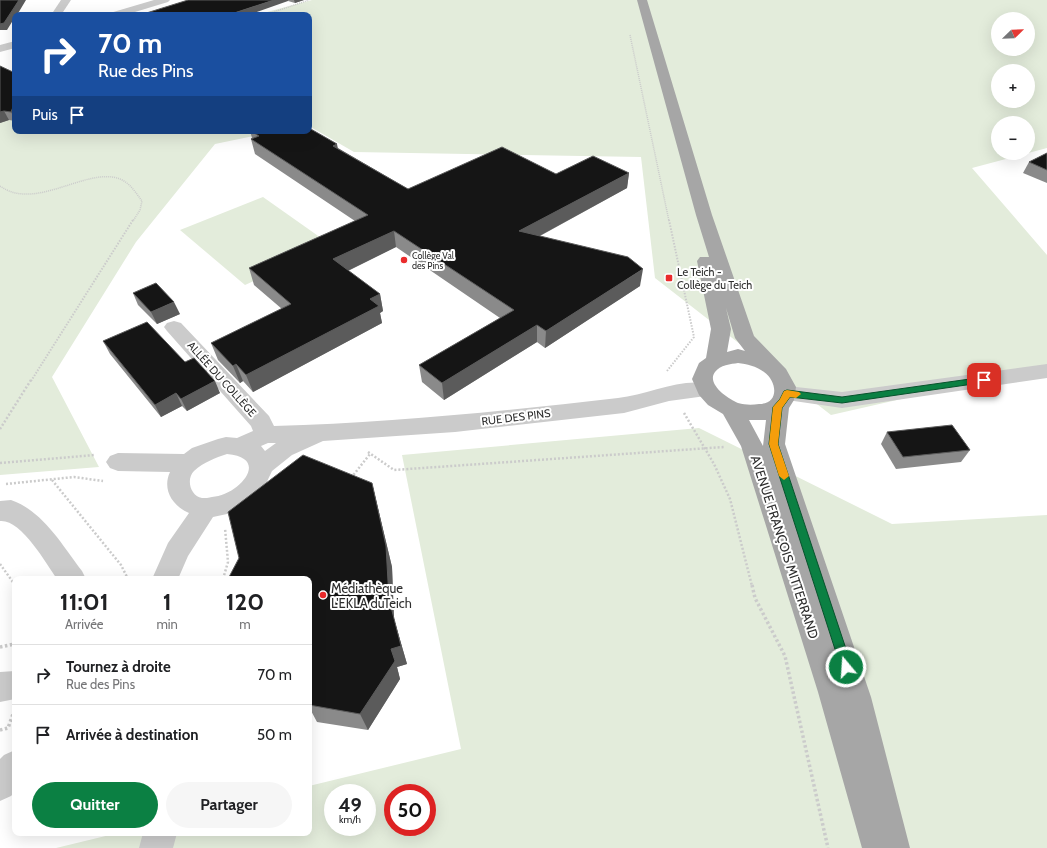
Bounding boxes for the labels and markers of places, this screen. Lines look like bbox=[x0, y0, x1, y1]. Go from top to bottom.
place label: Collège Val des Pins bbox=[412, 250, 455, 271]
marker: Collège Val des Pins bbox=[399, 255, 409, 265]
place label: Le Teich - Collège du Teich bbox=[677, 265, 752, 292]
marker: Le Teich - Collège du Teich bbox=[664, 273, 674, 283]
pin bbox=[967, 363, 1001, 397]
place label: Médiathèque L'EKLA duTeich bbox=[331, 580, 412, 611]
marker: Médiathèque L'EKLA duTeich bbox=[318, 590, 328, 600]

